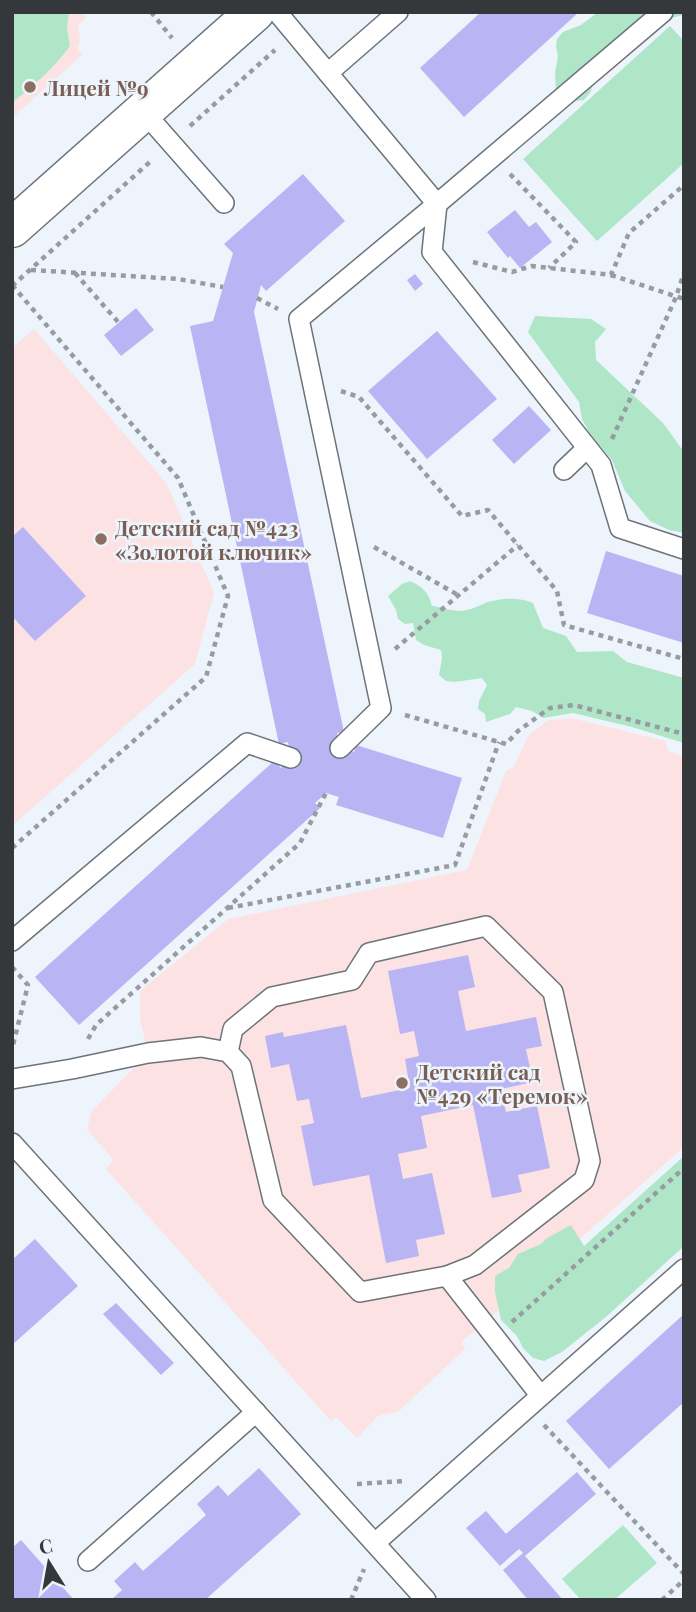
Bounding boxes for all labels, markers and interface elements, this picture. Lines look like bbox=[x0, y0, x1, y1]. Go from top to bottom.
place label: Лицей №9 bbox=[43, 73, 149, 101]
marker: Лицей №9 bbox=[22, 79, 38, 95]
place label: Детский сад №423 «Золотой ключик» bbox=[115, 513, 312, 565]
marker: Детский сад №423 «Золотой ключик» bbox=[93, 531, 109, 547]
place label: Детский сад №429 «Теремок» bbox=[416, 1057, 588, 1109]
marker: Детский сад №429 «Теремок» bbox=[394, 1075, 410, 1091]
north arrow bbox=[14, 1528, 84, 1598]
text: С bbox=[37, 1531, 55, 1559]

